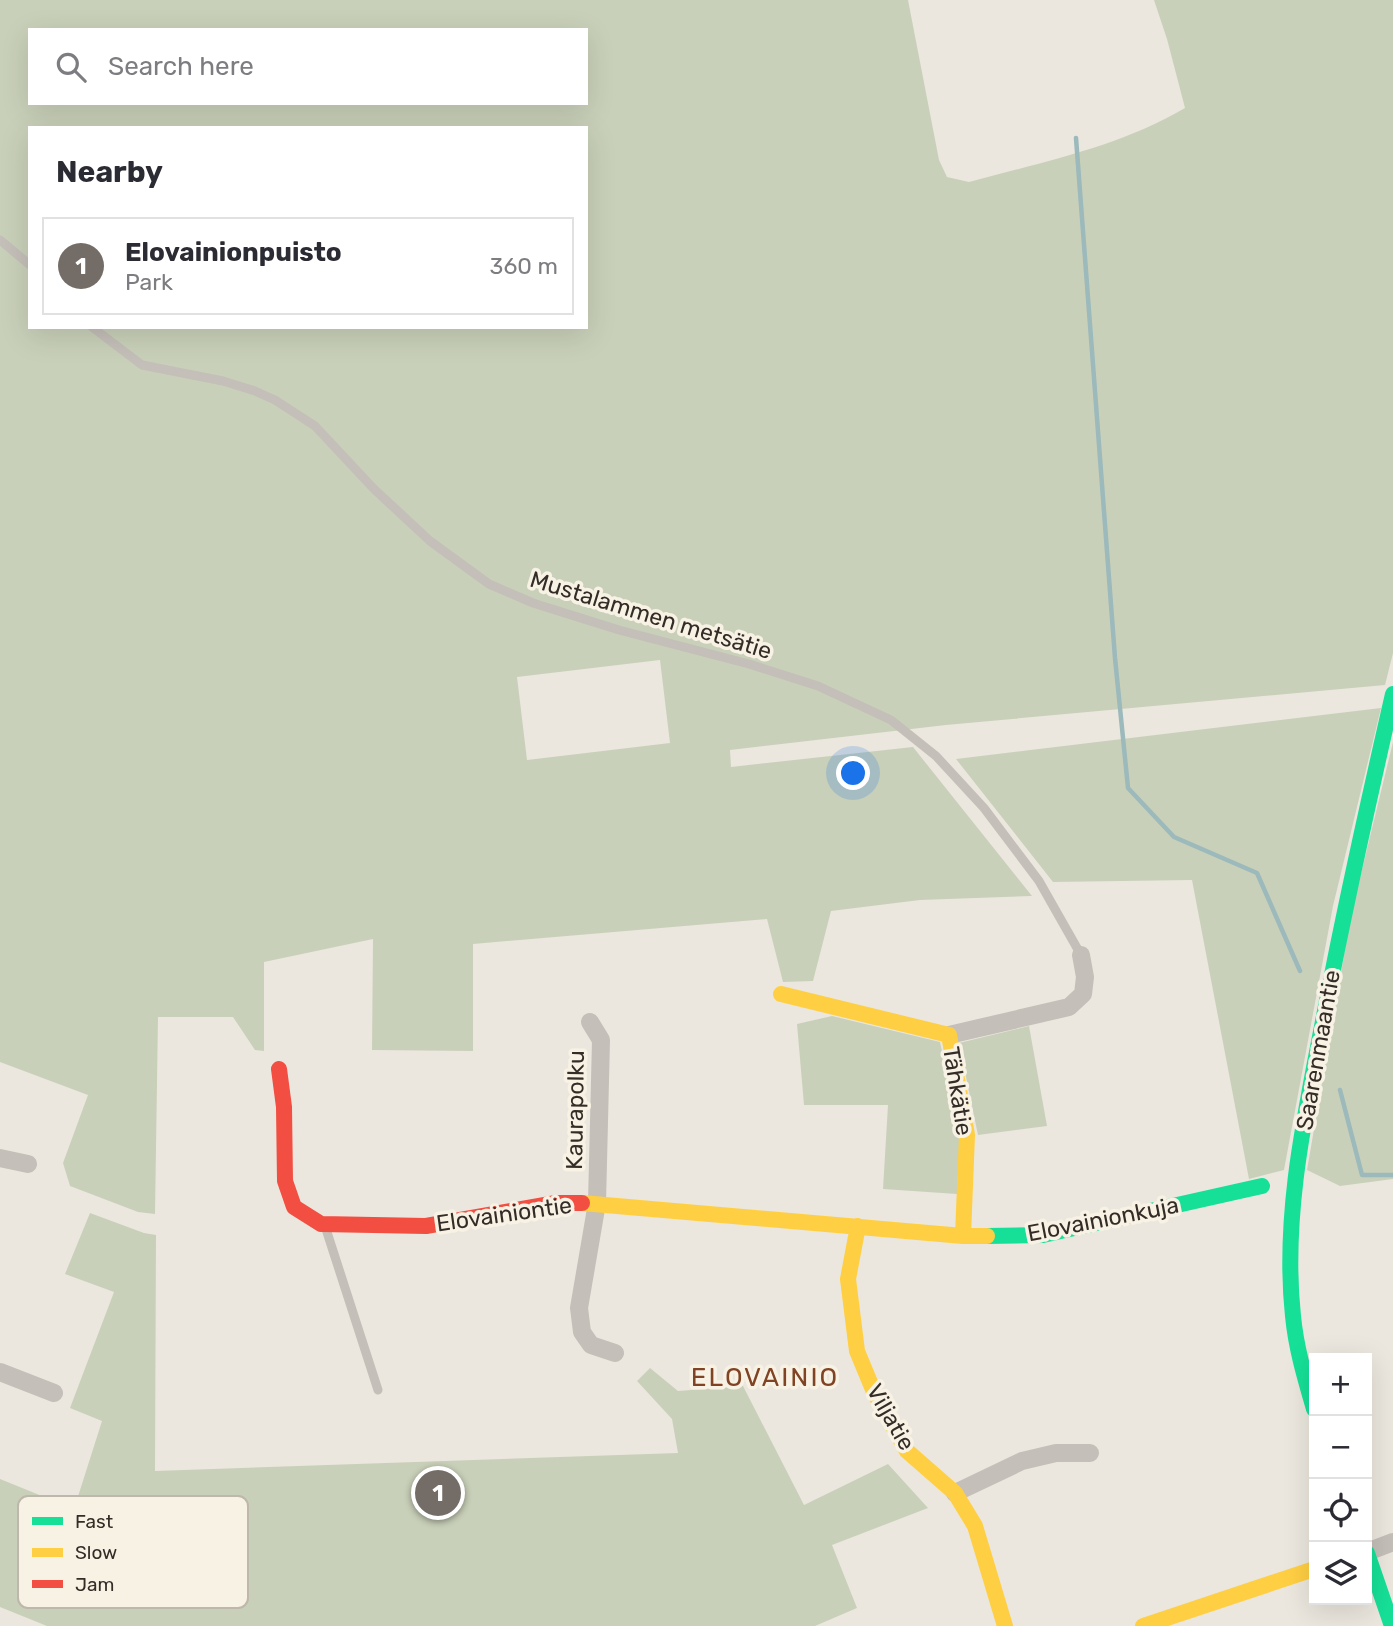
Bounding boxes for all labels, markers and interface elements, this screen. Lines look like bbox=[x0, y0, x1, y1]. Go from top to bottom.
search box bbox=[28, 28, 588, 105]
icon: search bbox=[52, 48, 90, 86]
text: Search here bbox=[108, 51, 254, 82]
text: Nearby bbox=[56, 154, 163, 190]
text: Elovainionpuisto bbox=[125, 237, 342, 268]
text: 1 bbox=[75, 252, 87, 280]
text: 360 m bbox=[490, 252, 558, 280]
text: Park bbox=[125, 268, 173, 296]
street label: Mustalammen metsätie bbox=[527, 565, 775, 665]
your location bbox=[836, 756, 870, 790]
street label: Saarenmaantie bbox=[1290, 968, 1346, 1132]
street label: Tähkätie bbox=[937, 1045, 979, 1137]
street label: Kaurapolku bbox=[560, 1050, 590, 1170]
street label: Elovainiontie bbox=[434, 1191, 574, 1237]
street label: Elovainionkuja bbox=[1025, 1191, 1181, 1247]
map controls bbox=[1309, 1353, 1372, 1605]
button: + bbox=[1309, 1353, 1372, 1416]
district label: ELOVAINIO bbox=[691, 1362, 839, 1393]
street label: Viljatie bbox=[861, 1379, 921, 1455]
button: − bbox=[1309, 1416, 1372, 1479]
pin: 1 bbox=[415, 1467, 461, 1519]
button: locate bbox=[1309, 1479, 1372, 1542]
legend bbox=[18, 1496, 248, 1608]
text: Fast bbox=[75, 1510, 114, 1533]
text: Slow bbox=[75, 1541, 117, 1564]
button: layers bbox=[1309, 1542, 1372, 1605]
text: Jam bbox=[75, 1573, 114, 1596]

